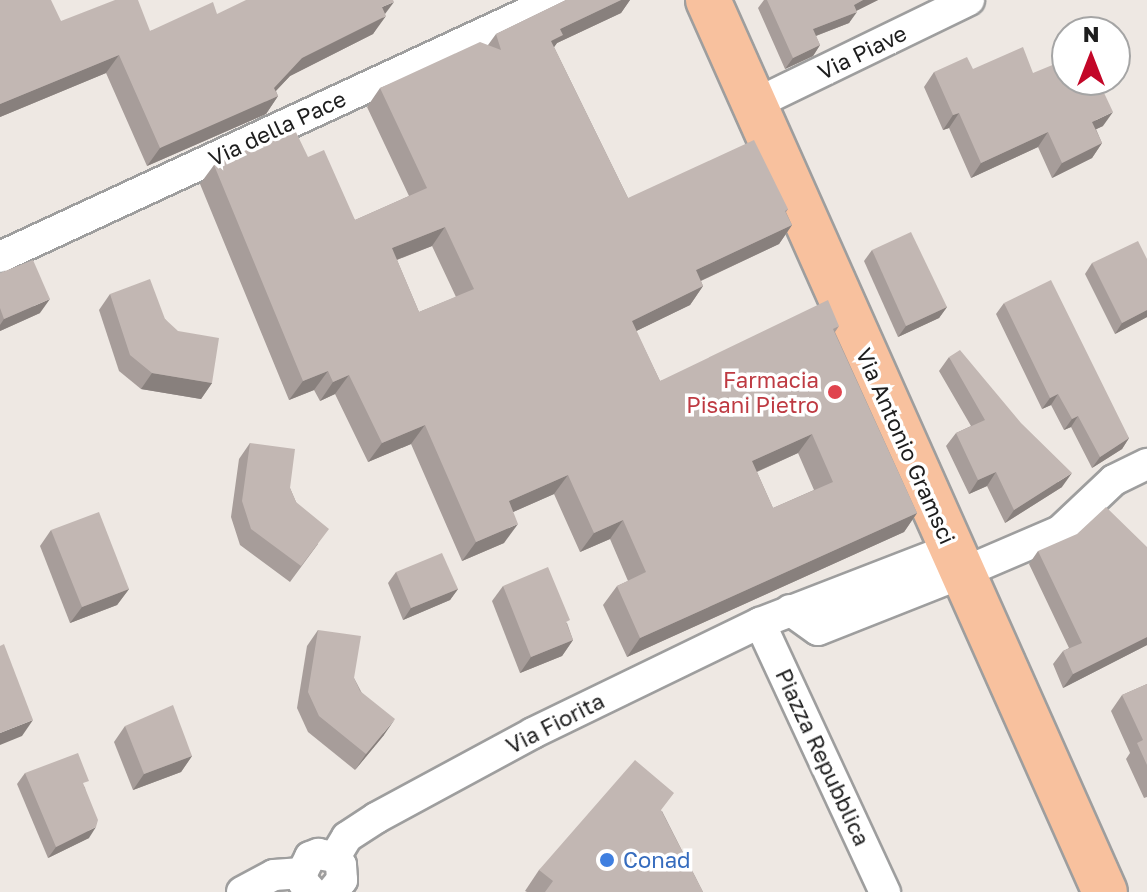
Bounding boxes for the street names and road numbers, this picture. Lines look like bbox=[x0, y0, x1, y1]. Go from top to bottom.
street label: Via Piave bbox=[813, 19, 911, 85]
street label: Via della Pace bbox=[204, 85, 350, 171]
street label: Via Antonio Gramsci bbox=[851, 344, 961, 548]
street label: Piazza Repubblica bbox=[770, 664, 876, 850]
street label: Via Fiorita bbox=[502, 687, 608, 759]

